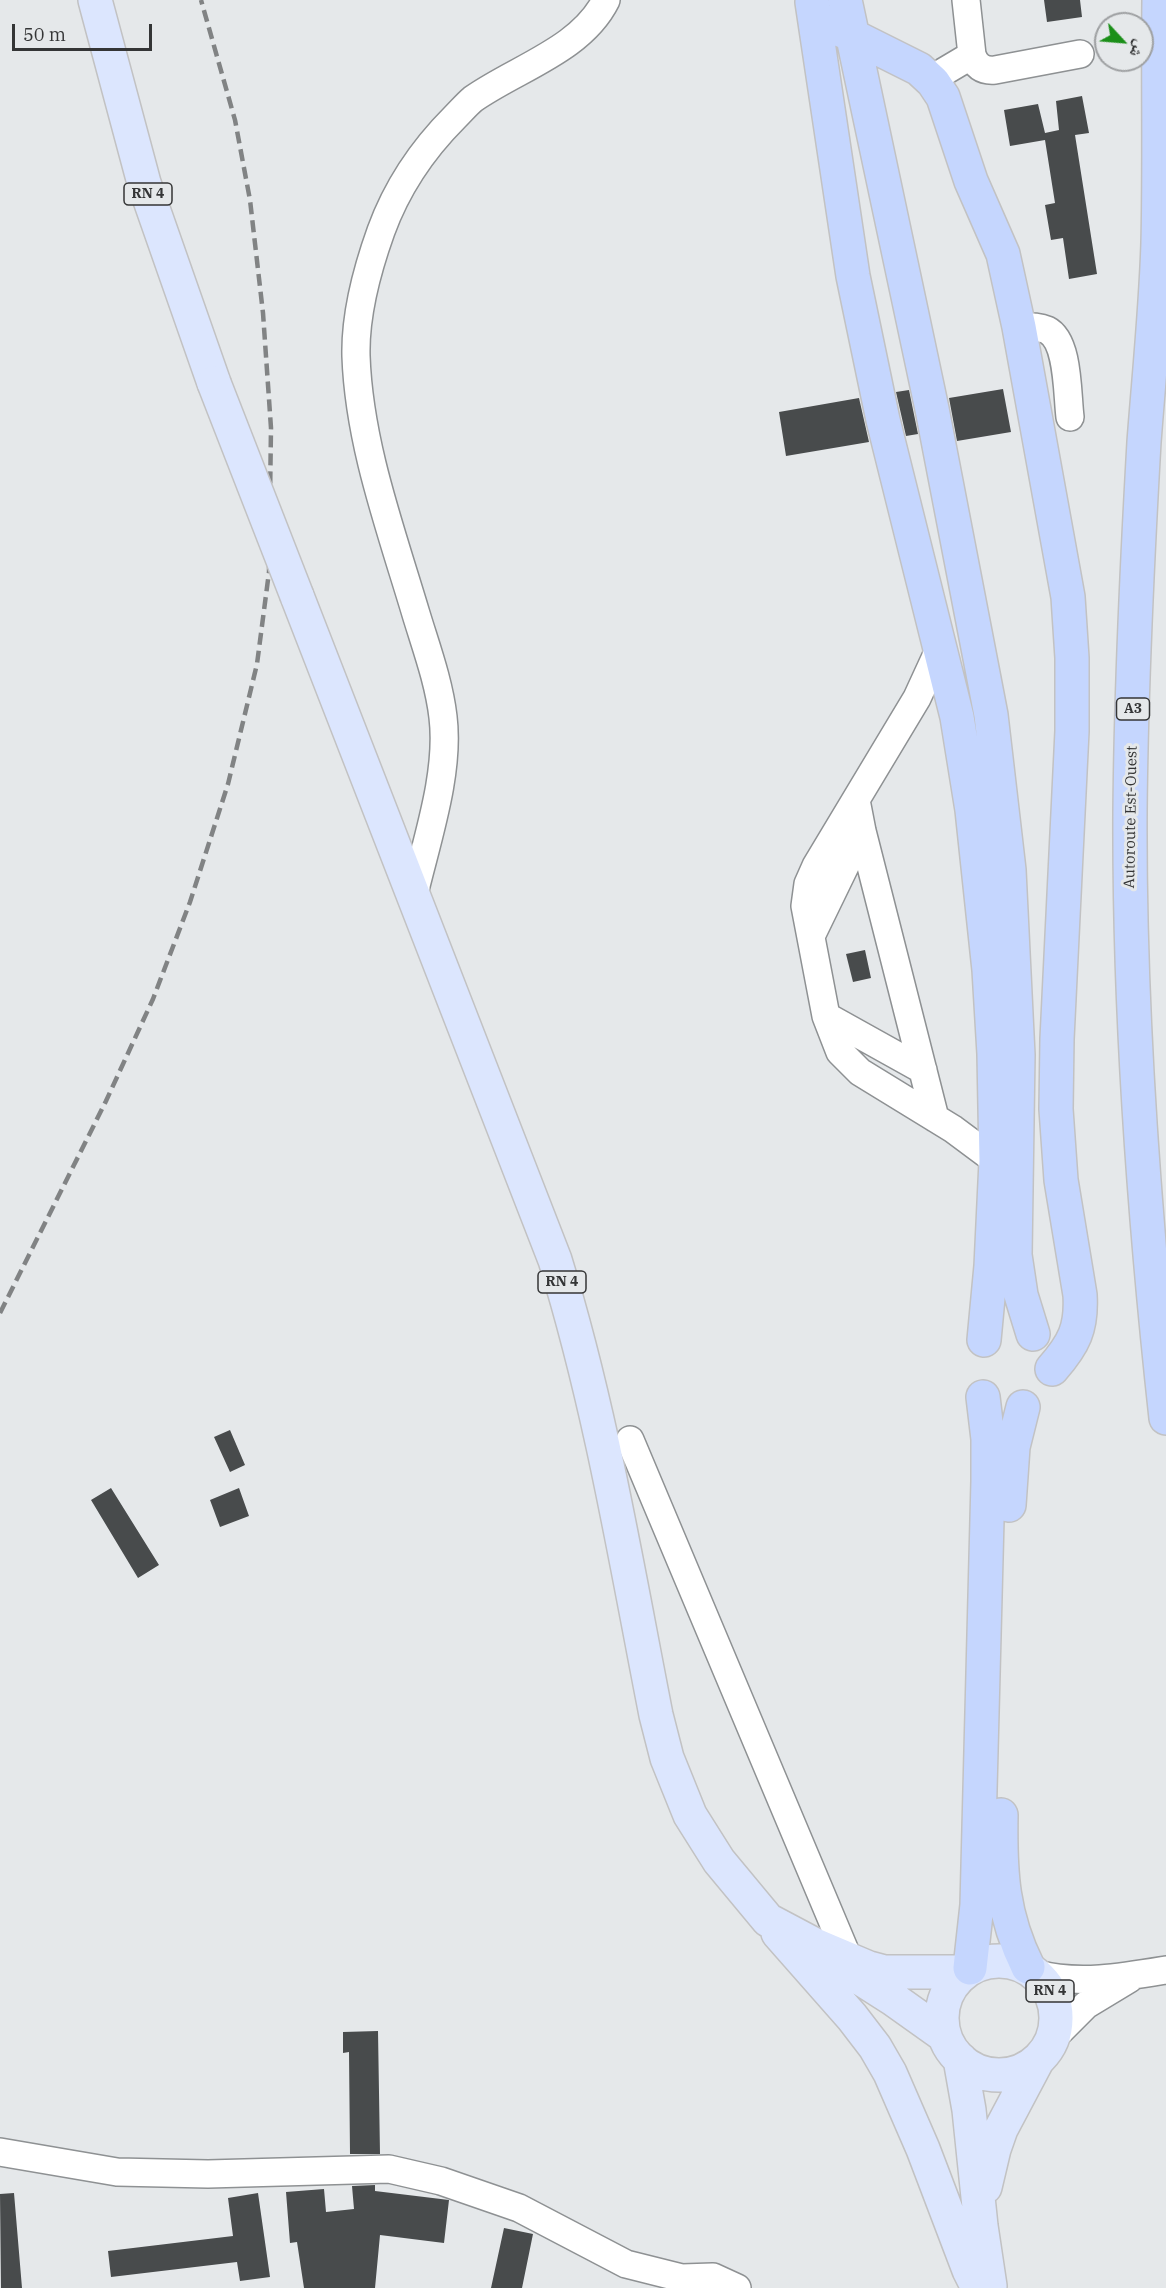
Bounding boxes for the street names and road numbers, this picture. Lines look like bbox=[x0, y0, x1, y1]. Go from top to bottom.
road number: RN 4 bbox=[124, 183, 172, 205]
road number: A3 bbox=[1116, 698, 1150, 720]
street label: Autoroute Est-Ouest bbox=[1121, 745, 1141, 889]
road number: RN 4 bbox=[538, 1271, 586, 1293]
road number: RN 4 bbox=[1026, 1980, 1074, 2002]

